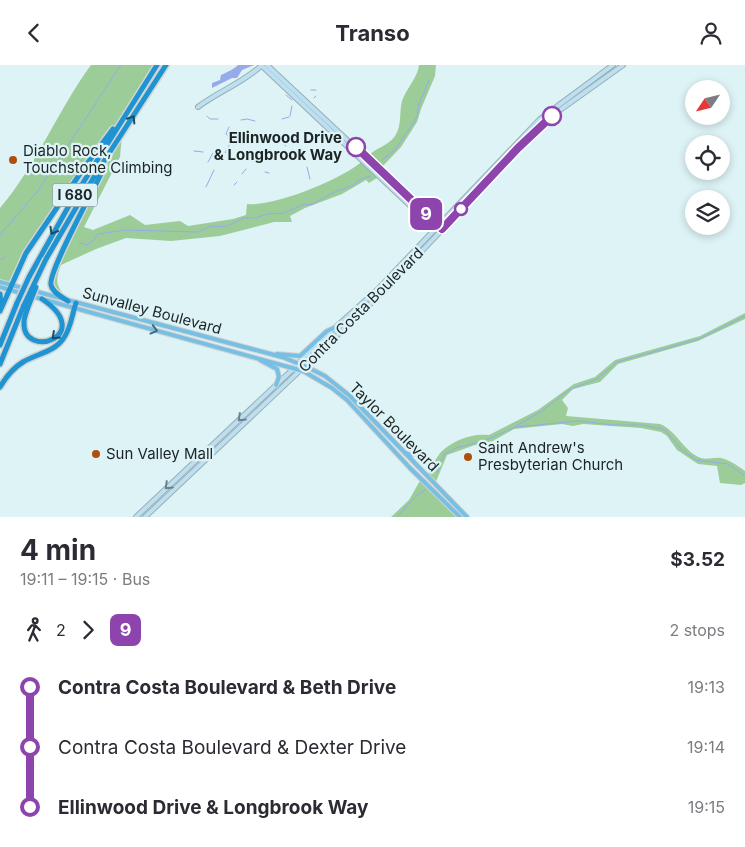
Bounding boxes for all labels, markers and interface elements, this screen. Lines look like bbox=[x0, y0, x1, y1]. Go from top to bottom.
icon: back bbox=[20, 19, 48, 47]
icon: person bbox=[697, 19, 725, 47]
text: Transo bbox=[335, 20, 410, 46]
north arrow bbox=[685, 80, 730, 125]
map controls bbox=[685, 80, 730, 235]
unlabelled marker bbox=[542, 106, 562, 126]
one-way arrow bbox=[125, 116, 135, 125]
place label: Ellinwood Drive & Longbrook Way bbox=[214, 128, 342, 164]
button: locate bbox=[685, 135, 730, 180]
marker: Ellinwood Drive & Longbrook Way bbox=[346, 137, 366, 157]
place label: Diablo Rock, Touchstone Climbing bbox=[23, 141, 173, 177]
marker: Diablo Rock, Touchstone Climbing bbox=[7, 154, 19, 166]
road number: I 680 bbox=[52, 183, 98, 207]
button: layers bbox=[685, 190, 730, 235]
line badge: 9 bbox=[410, 198, 442, 230]
unlabelled marker bbox=[454, 202, 468, 216]
text: 9 bbox=[420, 203, 432, 224]
one-way arrow bbox=[50, 226, 60, 235]
street label: Contra Costa Boulevard bbox=[294, 243, 427, 376]
street label: Sunvalley Boulevard bbox=[80, 283, 224, 338]
one-way arrow bbox=[150, 325, 158, 335]
one-way arrow bbox=[52, 330, 61, 339]
street label: Taylor Boulevard bbox=[346, 378, 443, 475]
one-way arrow bbox=[237, 412, 246, 421]
place label: Saint Andrew's Presbyterian Church bbox=[478, 438, 623, 474]
place label: Sun Valley Mall bbox=[106, 444, 213, 463]
marker: Sun Valley Mall bbox=[90, 448, 102, 460]
marker: Saint Andrew's Presbyterian Church bbox=[462, 451, 474, 463]
one-way arrow bbox=[165, 480, 174, 489]
text: 4 min bbox=[20, 533, 96, 567]
text: $3.52 bbox=[670, 548, 725, 571]
text: 19:11 – 19:15 · Bus bbox=[20, 569, 150, 589]
icon: walk bbox=[20, 616, 48, 644]
icon: forward bbox=[74, 616, 102, 644]
text: 9 bbox=[120, 619, 131, 640]
text: 2 bbox=[56, 620, 66, 640]
text: 2 stops bbox=[669, 620, 725, 640]
text: Contra Costa Boulevard & Beth Drive bbox=[58, 676, 396, 699]
text: 19:13 bbox=[688, 677, 725, 697]
text: Contra Costa Boulevard & Dexter Drive bbox=[58, 736, 406, 759]
text: 19:14 bbox=[687, 737, 725, 757]
text: Ellinwood Drive & Longbrook Way bbox=[58, 796, 368, 819]
text: 19:15 bbox=[688, 797, 725, 817]

